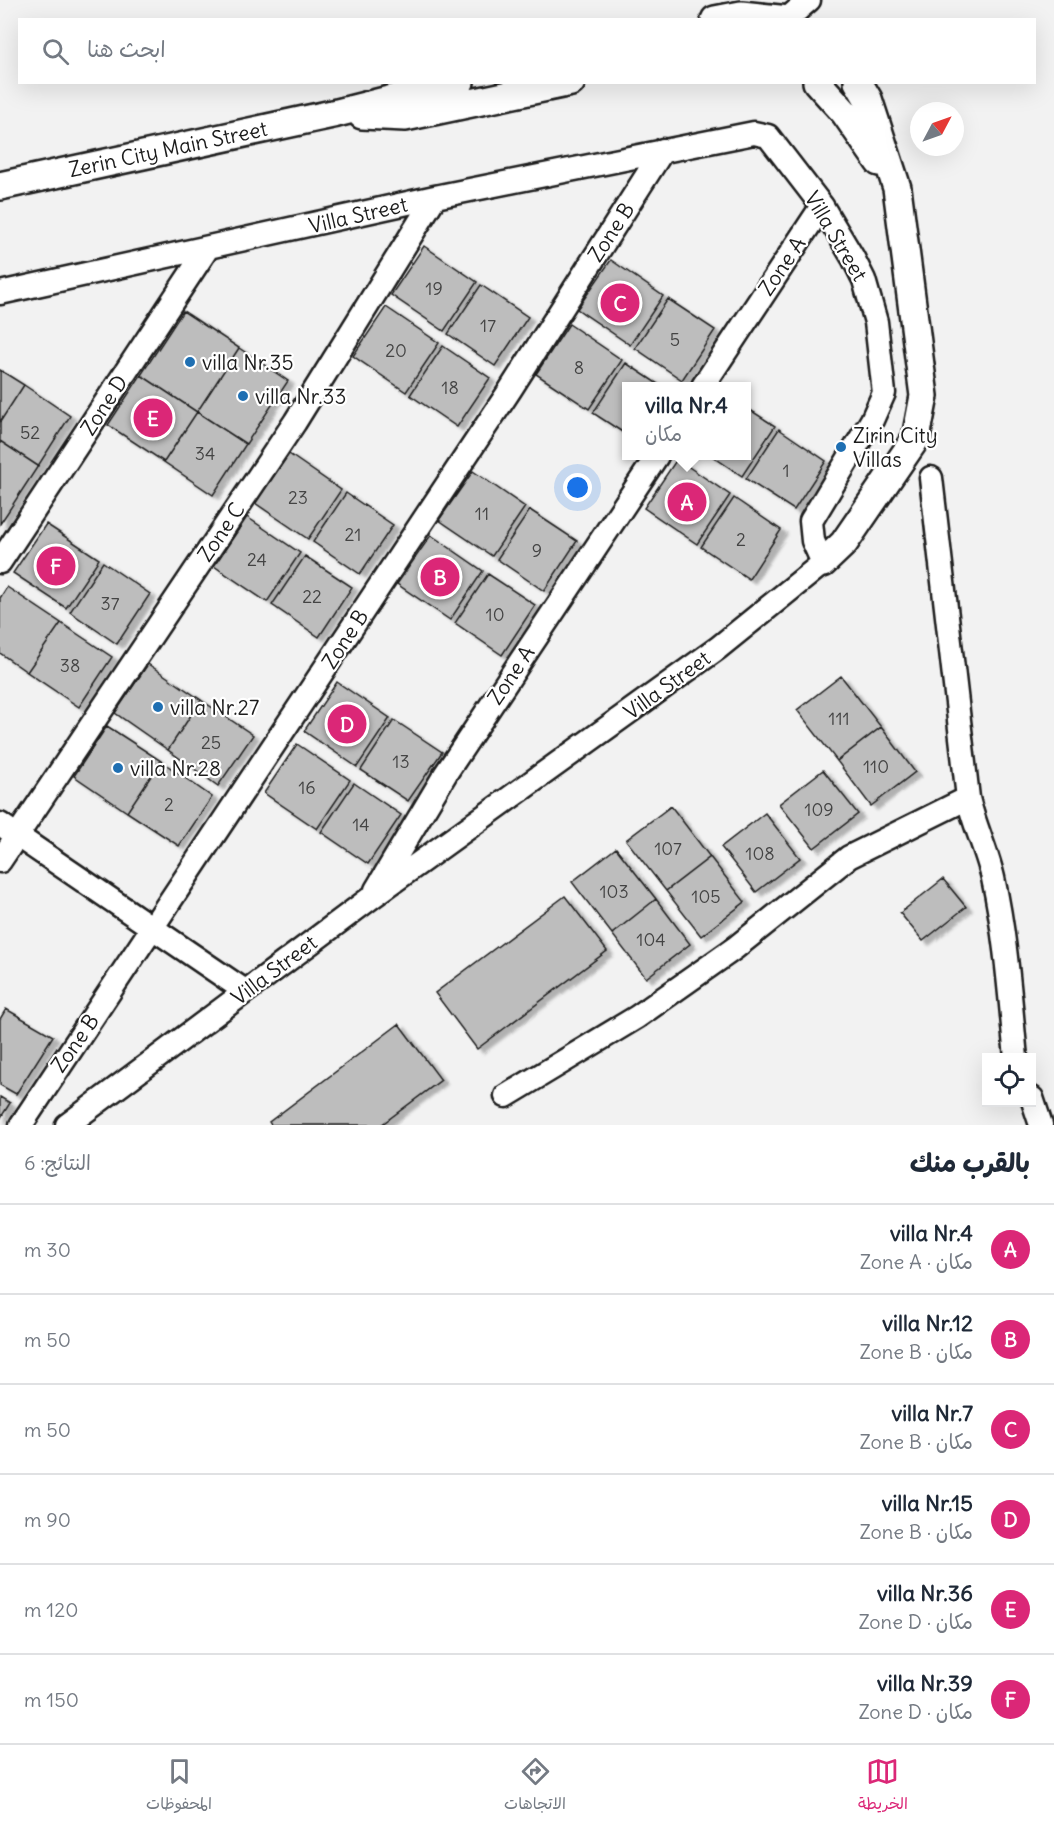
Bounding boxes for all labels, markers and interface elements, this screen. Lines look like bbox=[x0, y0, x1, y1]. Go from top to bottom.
search box bbox=[18, 18, 1036, 84]
icon: search bbox=[39, 35, 72, 68]
text: ابحث هنا bbox=[87, 35, 166, 63]
north arrow bbox=[910, 102, 964, 156]
street label: Zerin City Main Street bbox=[66, 115, 270, 183]
street label: Villa Street bbox=[799, 186, 873, 286]
street label: Villa Street bbox=[306, 191, 410, 239]
street label: Zone B bbox=[582, 197, 640, 267]
street label: Zone A bbox=[753, 231, 811, 301]
house number: 19 bbox=[425, 277, 443, 300]
pin: C bbox=[600, 280, 640, 326]
house number: 17 bbox=[480, 314, 496, 337]
house number: 5 bbox=[670, 328, 680, 351]
house number: 20 bbox=[385, 339, 407, 362]
place label: villa Nr.35 bbox=[202, 349, 294, 376]
marker: villa Nr.35 bbox=[183, 355, 197, 369]
house number: 8 bbox=[574, 356, 584, 379]
street label: Zone D bbox=[75, 370, 133, 440]
house number: 18 bbox=[441, 376, 459, 399]
popup bbox=[622, 382, 751, 460]
place label: villa Nr.33 bbox=[255, 383, 346, 410]
marker: villa Nr.33 bbox=[236, 389, 250, 403]
text: villa Nr.4 bbox=[645, 391, 728, 419]
pin: E bbox=[134, 396, 172, 440]
house number: 52 bbox=[20, 421, 40, 444]
text: مكان bbox=[645, 421, 682, 446]
place label: Zirin City Villas bbox=[853, 422, 938, 473]
marker: Zirin City Villas bbox=[834, 440, 848, 454]
house number: 34 bbox=[195, 442, 215, 465]
house number: 1 bbox=[782, 459, 790, 482]
your location bbox=[563, 473, 592, 502]
pin: A bbox=[668, 480, 706, 524]
house number: 23 bbox=[288, 486, 308, 509]
street label: Zone C bbox=[191, 497, 251, 567]
house number: 11 bbox=[475, 502, 489, 525]
house number: 21 bbox=[344, 523, 362, 546]
house number: 2 bbox=[736, 528, 746, 551]
house number: 9 bbox=[532, 539, 542, 562]
pin: F bbox=[36, 544, 76, 588]
house number: 24 bbox=[247, 548, 267, 571]
pin: B bbox=[420, 554, 460, 600]
house number: 22 bbox=[302, 585, 322, 608]
house number: 37 bbox=[100, 592, 120, 615]
house number: 10 bbox=[486, 603, 505, 626]
street label: Zone B bbox=[316, 604, 374, 674]
street label: Zone A bbox=[482, 640, 540, 710]
street label: Villa Street bbox=[619, 645, 715, 725]
house number: 38 bbox=[60, 654, 80, 677]
place label: villa Nr.27 bbox=[170, 694, 259, 721]
marker: villa Nr.27 bbox=[151, 700, 165, 714]
pin: D bbox=[328, 702, 366, 746]
house number: 111 bbox=[828, 707, 850, 730]
house number: 25 bbox=[201, 731, 221, 754]
house number: 13 bbox=[392, 750, 410, 773]
place label: villa Nr.28 bbox=[130, 755, 221, 782]
house number: 110 bbox=[863, 755, 889, 778]
marker: villa Nr.28 bbox=[111, 761, 125, 775]
house number: 16 bbox=[298, 776, 316, 799]
house number: 2 bbox=[164, 793, 174, 816]
house number: 109 bbox=[804, 798, 834, 821]
house number: 14 bbox=[352, 813, 370, 836]
house number: 107 bbox=[654, 837, 682, 860]
house number: 108 bbox=[745, 842, 775, 865]
house number: 103 bbox=[599, 880, 629, 903]
house number: 105 bbox=[691, 885, 721, 908]
house number: 104 bbox=[636, 928, 666, 951]
street label: Villa Street bbox=[226, 929, 322, 1011]
street label: Zone B bbox=[45, 1008, 105, 1078]
map controls bbox=[982, 1053, 1036, 1107]
button: locate bbox=[982, 1053, 1036, 1107]
text: بالقرب منك bbox=[910, 1146, 1030, 1179]
text: النتائج: 6 bbox=[24, 1150, 91, 1175]
text: villa Nr.4 bbox=[890, 1219, 973, 1247]
text: 30 m bbox=[24, 1237, 71, 1262]
text: A bbox=[1004, 1237, 1017, 1262]
text: مكان · Zone A bbox=[860, 1249, 973, 1274]
text: villa Nr.12 bbox=[882, 1309, 973, 1337]
text: 50 m bbox=[24, 1327, 71, 1352]
text: B bbox=[1004, 1327, 1017, 1352]
text: مكان · Zone B bbox=[860, 1339, 973, 1364]
text: villa Nr.7 bbox=[891, 1399, 973, 1427]
text: 50 m bbox=[24, 1417, 71, 1442]
text: C bbox=[1004, 1417, 1017, 1442]
text: مكان · Zone B bbox=[860, 1429, 973, 1454]
text: villa Nr.15 bbox=[882, 1489, 973, 1517]
text: 90 m bbox=[24, 1507, 71, 1532]
text: D bbox=[1003, 1507, 1018, 1532]
text: مكان · Zone B bbox=[860, 1519, 973, 1544]
text: villa Nr.36 bbox=[877, 1579, 973, 1607]
text: 120 m bbox=[24, 1597, 78, 1622]
text: E bbox=[1005, 1597, 1016, 1622]
text: مكان · Zone D bbox=[858, 1609, 973, 1634]
text: villa Nr.39 bbox=[877, 1669, 973, 1697]
text: 150 m bbox=[24, 1687, 79, 1712]
text: F bbox=[1005, 1687, 1016, 1712]
text: مكان · Zone D bbox=[858, 1699, 973, 1724]
tab: المحفوظات bbox=[146, 1755, 212, 1818]
tab: الاتجاهات bbox=[504, 1755, 566, 1818]
tab: الخريطة bbox=[858, 1755, 908, 1818]

